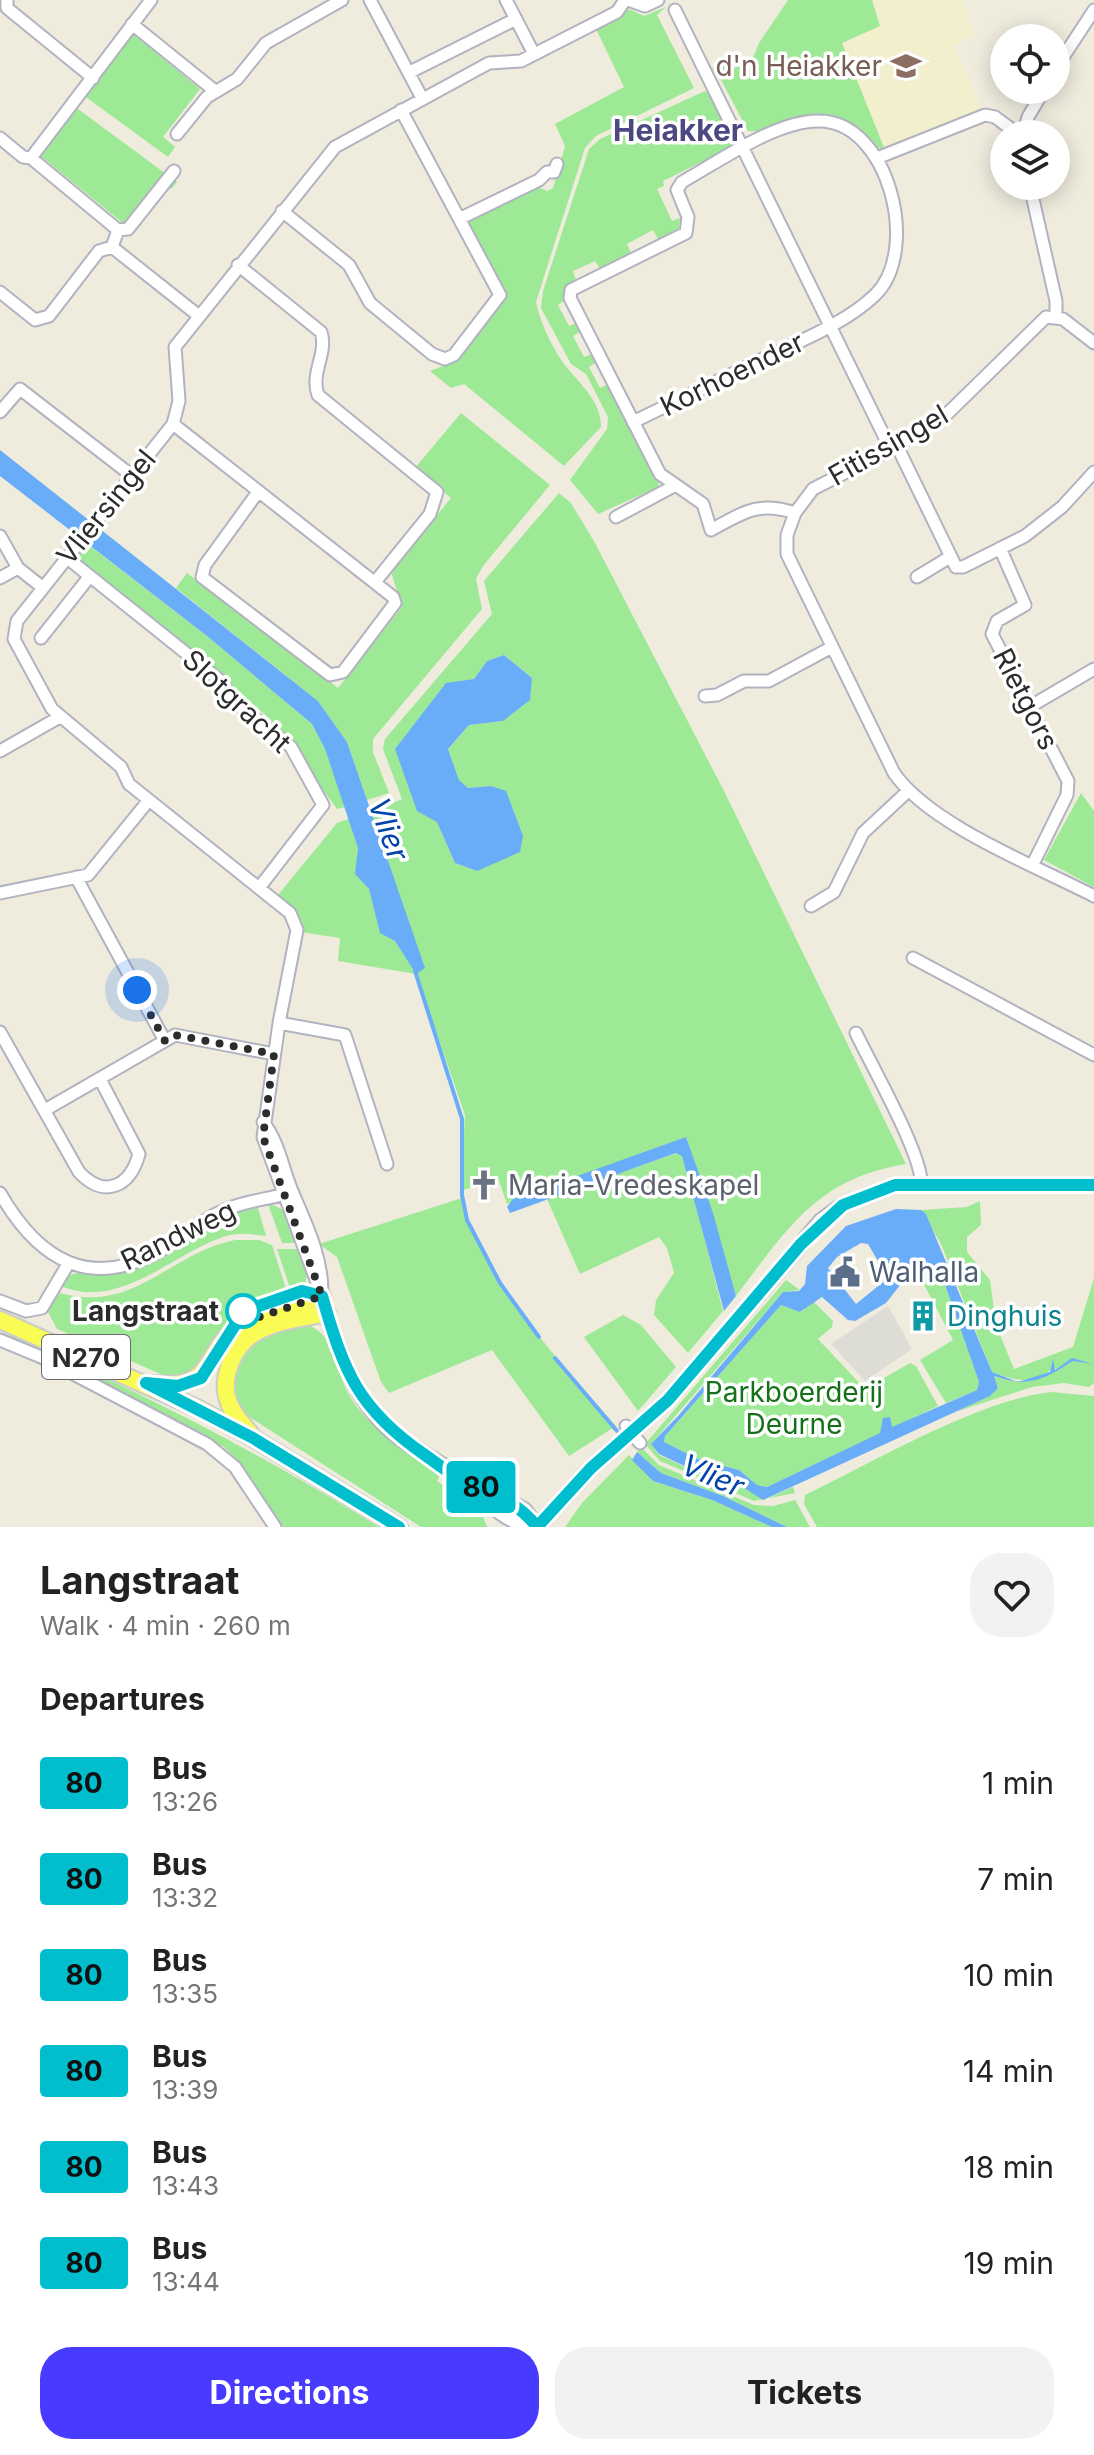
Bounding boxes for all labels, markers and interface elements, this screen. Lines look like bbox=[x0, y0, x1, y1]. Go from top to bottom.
map controls bbox=[990, 24, 1070, 200]
button: locate bbox=[990, 24, 1070, 104]
place label: d'n Heiakker bbox=[715, 49, 882, 83]
school or university icon: d'n Heiakker bbox=[889, 49, 923, 83]
district label: Heiakker bbox=[613, 112, 743, 148]
button: layers bbox=[990, 120, 1070, 200]
street label: Korhoender bbox=[655, 325, 809, 423]
street label: Fitissingel bbox=[822, 397, 954, 493]
street label: Vliersingel bbox=[49, 443, 163, 571]
street label: Slotgracht bbox=[176, 642, 298, 760]
street label: Rietgors bbox=[986, 643, 1066, 755]
water label: Vlier bbox=[361, 793, 417, 866]
your location bbox=[117, 970, 157, 1010]
church icon: Maria-Vredeskapel bbox=[467, 1168, 501, 1202]
place label: Maria-Vredeskapel bbox=[508, 1168, 759, 1202]
street label: Randweg bbox=[115, 1193, 241, 1277]
public building icon: Walhalla bbox=[828, 1255, 862, 1289]
place label: Walhalla bbox=[869, 1255, 979, 1289]
place label: Langstraat bbox=[72, 1294, 219, 1328]
marker: Langstraat bbox=[226, 1294, 260, 1328]
building icon: Dinghuis bbox=[906, 1299, 940, 1333]
place label: Dinghuis bbox=[947, 1299, 1062, 1333]
road number: N270 bbox=[42, 1335, 130, 1379]
park label: Parkboerderij Deurne bbox=[705, 1375, 883, 1441]
water label: Vlier bbox=[677, 1446, 750, 1504]
line badge: 80 bbox=[445, 1461, 517, 1513]
text: 80 bbox=[462, 1470, 500, 1504]
button: heart bbox=[970, 1553, 1054, 1637]
text: Langstraat bbox=[40, 1557, 239, 1603]
text: Walk · 4 min · 260 m bbox=[40, 1610, 291, 1641]
text: Departures bbox=[40, 1681, 205, 1717]
text: Bus bbox=[152, 1750, 207, 1786]
text: 1 min bbox=[982, 1765, 1054, 1801]
text: 80 bbox=[65, 1766, 103, 1800]
text: 13:26 bbox=[152, 1786, 218, 1817]
text: Bus bbox=[152, 1846, 207, 1882]
text: 7 min bbox=[977, 1861, 1054, 1897]
text: 80 bbox=[65, 1862, 103, 1896]
text: 13:32 bbox=[152, 1882, 218, 1913]
text: Bus bbox=[152, 1942, 207, 1978]
text: 10 min bbox=[963, 1957, 1054, 1993]
text: 80 bbox=[65, 1958, 103, 1992]
text: 13:35 bbox=[152, 1978, 218, 2009]
text: Bus bbox=[152, 2038, 207, 2074]
text: 14 min bbox=[963, 2053, 1054, 2089]
text: 80 bbox=[65, 2054, 103, 2088]
text: 13:39 bbox=[152, 2074, 218, 2105]
text: Bus bbox=[152, 2134, 207, 2170]
text: 18 min bbox=[964, 2149, 1054, 2185]
text: 80 bbox=[65, 2150, 103, 2184]
text: 13:43 bbox=[152, 2170, 219, 2201]
text: Bus bbox=[152, 2230, 207, 2266]
text: 19 min bbox=[963, 2245, 1054, 2281]
text: 80 bbox=[65, 2246, 103, 2280]
text: 13:44 bbox=[152, 2266, 220, 2297]
button: Directions bbox=[40, 2347, 539, 2439]
button: Tickets bbox=[555, 2347, 1054, 2439]

